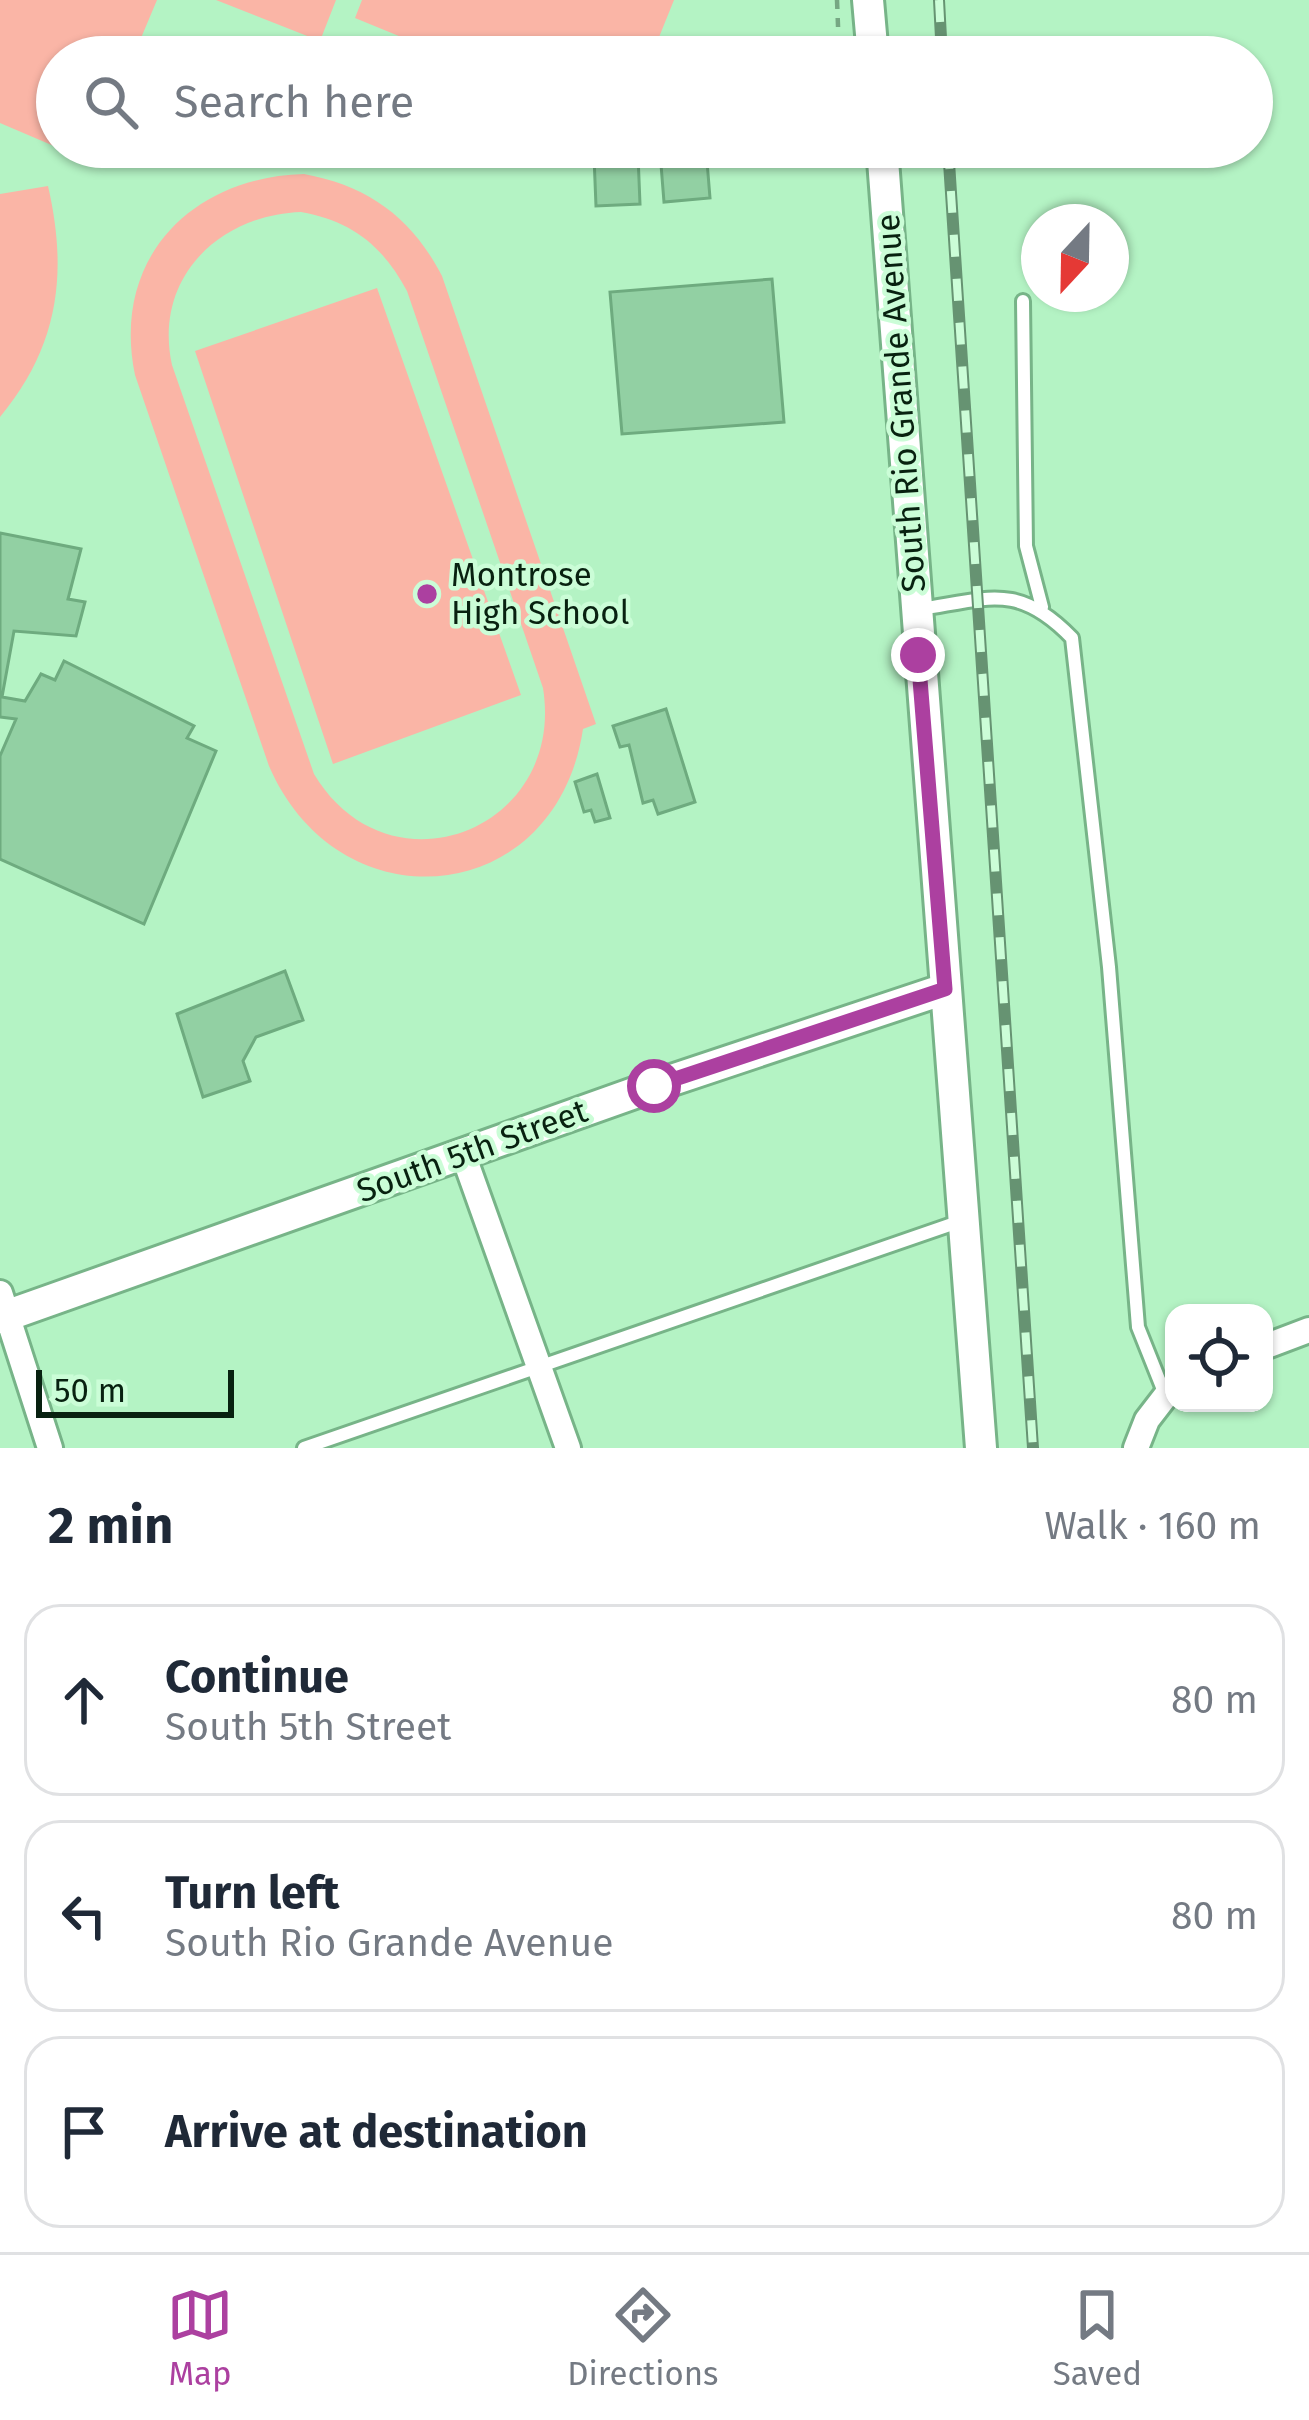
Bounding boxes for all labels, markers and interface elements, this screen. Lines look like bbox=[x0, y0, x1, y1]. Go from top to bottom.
search box bbox=[36, 36, 1273, 168]
icon: search bbox=[78, 69, 144, 135]
text: Search here bbox=[174, 75, 414, 129]
north arrow bbox=[1021, 204, 1129, 312]
street label: South Rio Grande Avenue bbox=[868, 212, 934, 594]
place label: Montrose High School bbox=[451, 555, 630, 633]
marker: Montrose High School bbox=[414, 581, 440, 607]
route end bbox=[891, 628, 945, 682]
route start bbox=[627, 1059, 681, 1113]
street label: South 5th Street bbox=[351, 1091, 593, 1211]
map controls bbox=[1165, 1304, 1273, 1412]
button: locate bbox=[1165, 1304, 1273, 1412]
scale bar bbox=[36, 1364, 234, 1417]
text: 50 m bbox=[54, 1371, 126, 1411]
text: 2 min bbox=[48, 1495, 173, 1557]
text: Walk · 160 m bbox=[1045, 1503, 1261, 1549]
text: Continue bbox=[165, 1650, 349, 1704]
icon: ahead bbox=[51, 1667, 117, 1733]
text: 80 m bbox=[1171, 1677, 1258, 1723]
text: South 5th Street bbox=[165, 1704, 451, 1750]
text: Turn left bbox=[165, 1866, 339, 1920]
icon: left bbox=[51, 1883, 117, 1949]
text: 80 m bbox=[1171, 1893, 1258, 1939]
text: South Rio Grande Avenue bbox=[165, 1920, 613, 1966]
icon: arrive bbox=[51, 2099, 117, 2165]
text: Arrive at destination bbox=[165, 2105, 588, 2159]
tab: Map bbox=[167, 2282, 233, 2394]
tab: Directions bbox=[567, 2282, 719, 2394]
tab: Saved bbox=[1053, 2282, 1142, 2394]

